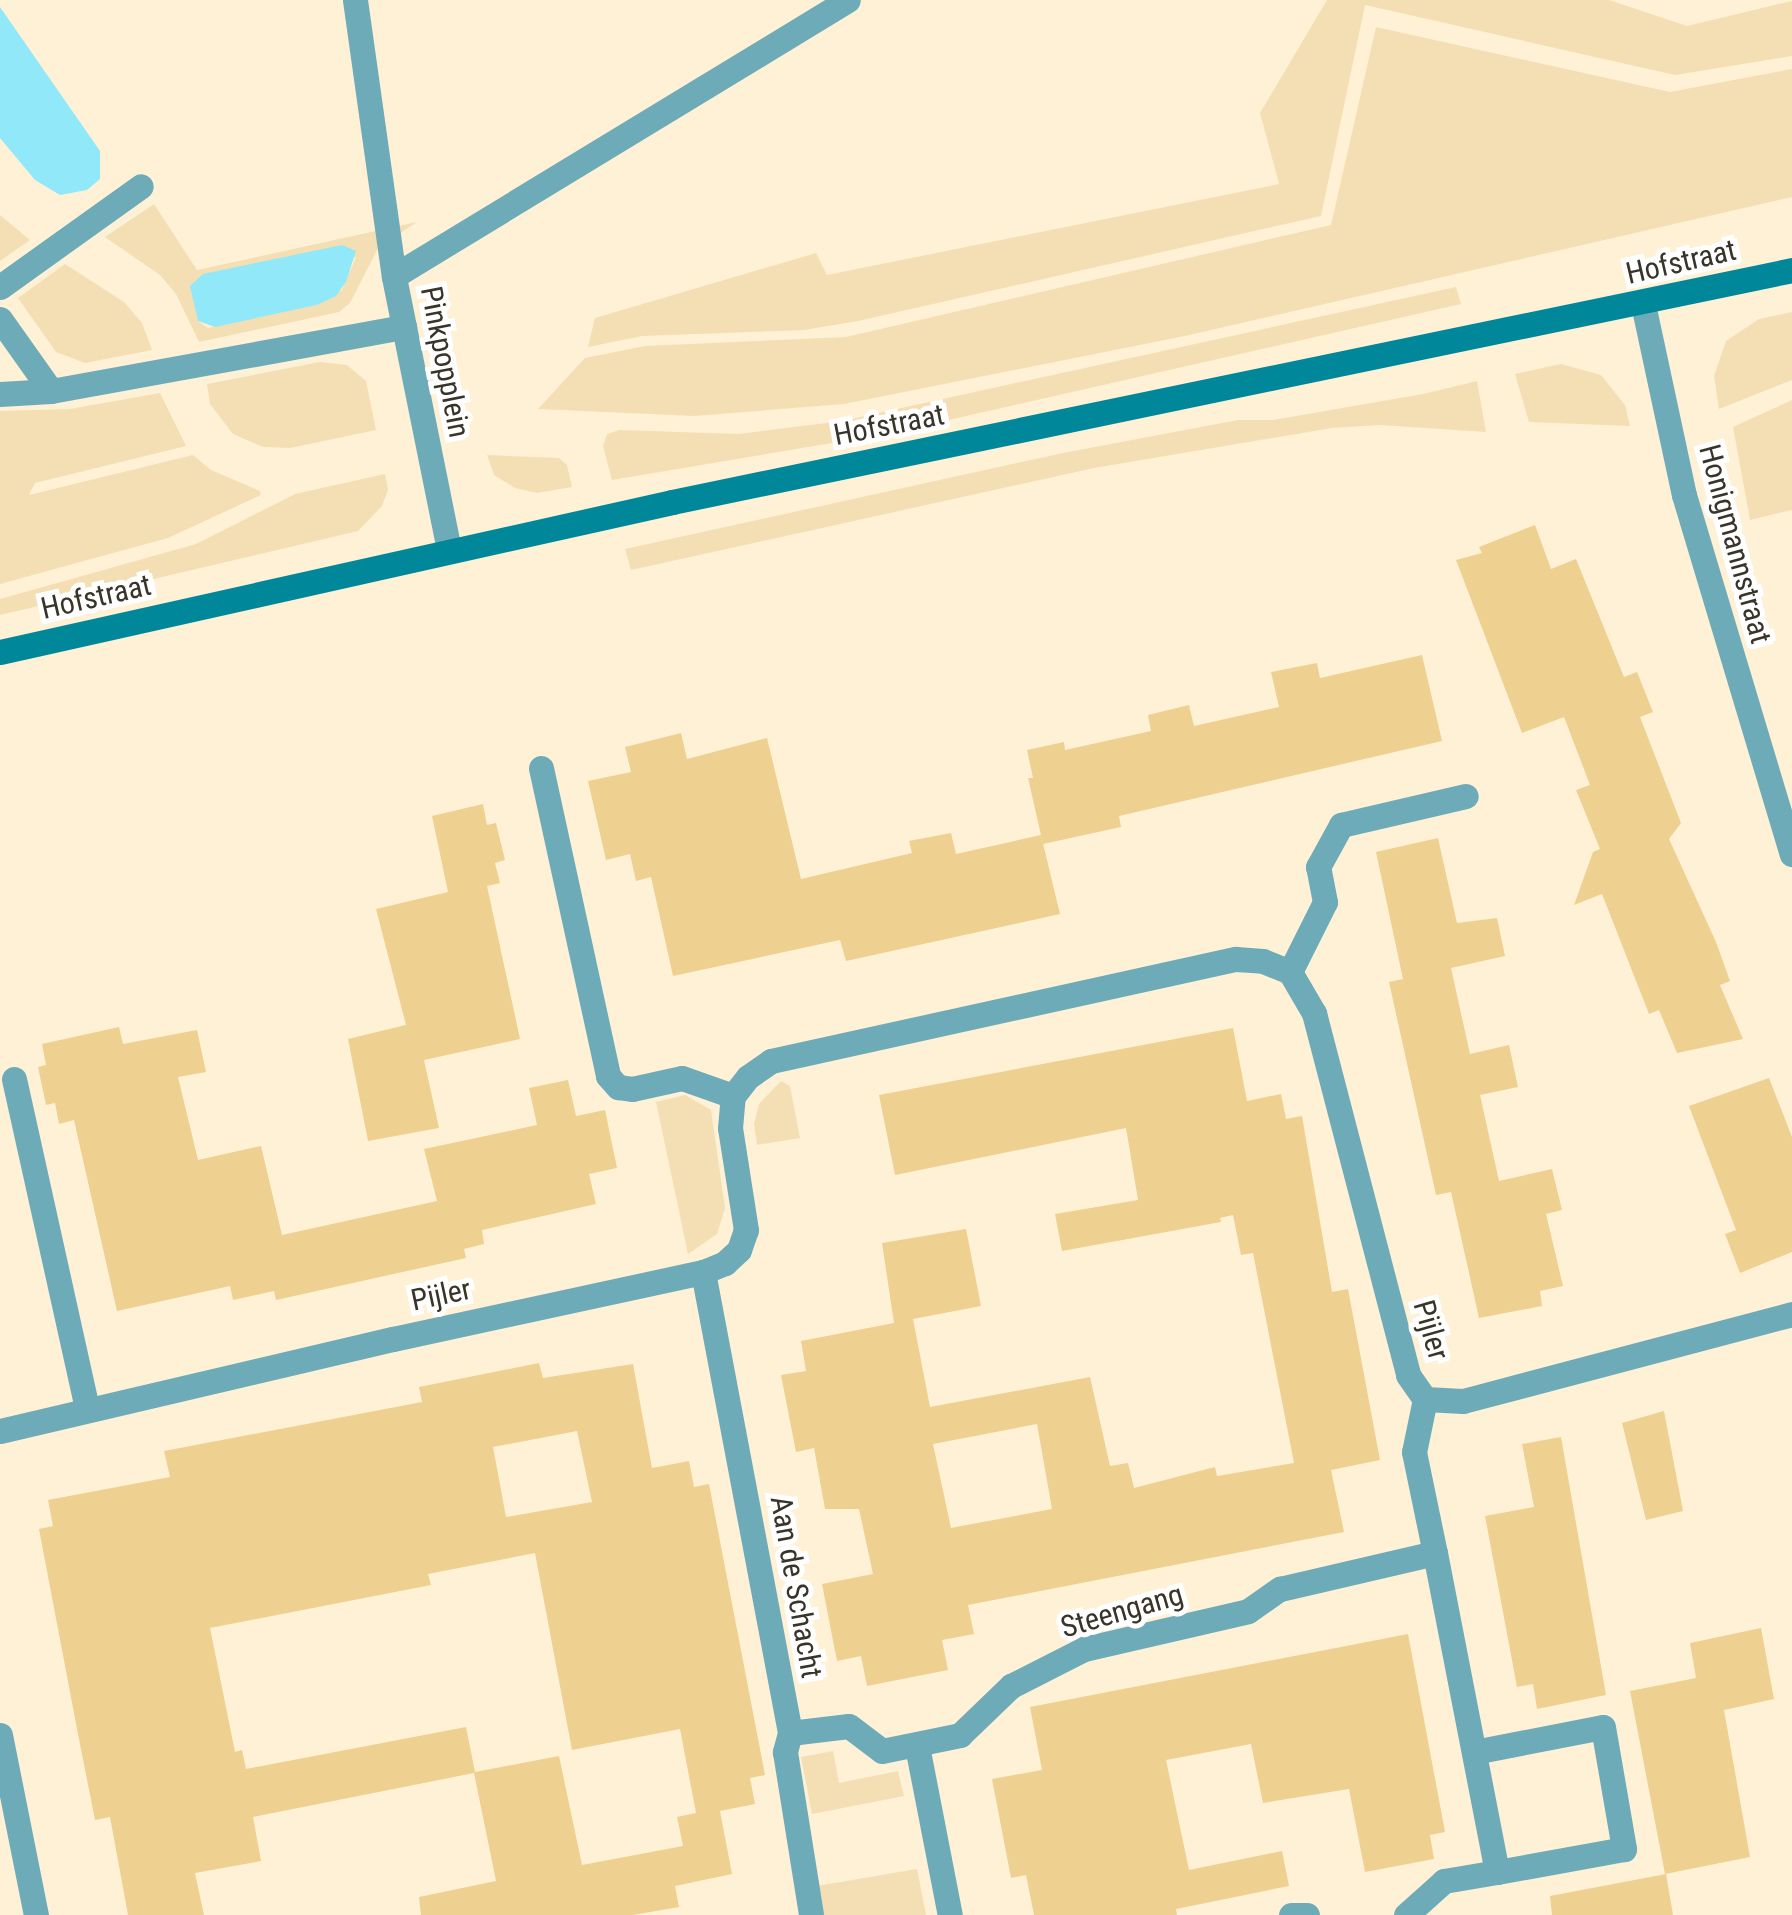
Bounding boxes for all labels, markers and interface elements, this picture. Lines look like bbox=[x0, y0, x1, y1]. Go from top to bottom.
street label: Hofstraat bbox=[1622, 232, 1740, 292]
street label: Pinkpopplein bbox=[413, 283, 477, 441]
street label: Hofstraat bbox=[831, 397, 947, 453]
street label: Honigmannstraat bbox=[1691, 441, 1779, 647]
street label: Hofstraat bbox=[37, 567, 155, 627]
street label: Pijler bbox=[408, 1271, 474, 1319]
street label: Pijler bbox=[1405, 1296, 1457, 1364]
street label: Aan de Schacht bbox=[762, 1493, 830, 1681]
street label: Steengang bbox=[1057, 1576, 1187, 1646]

